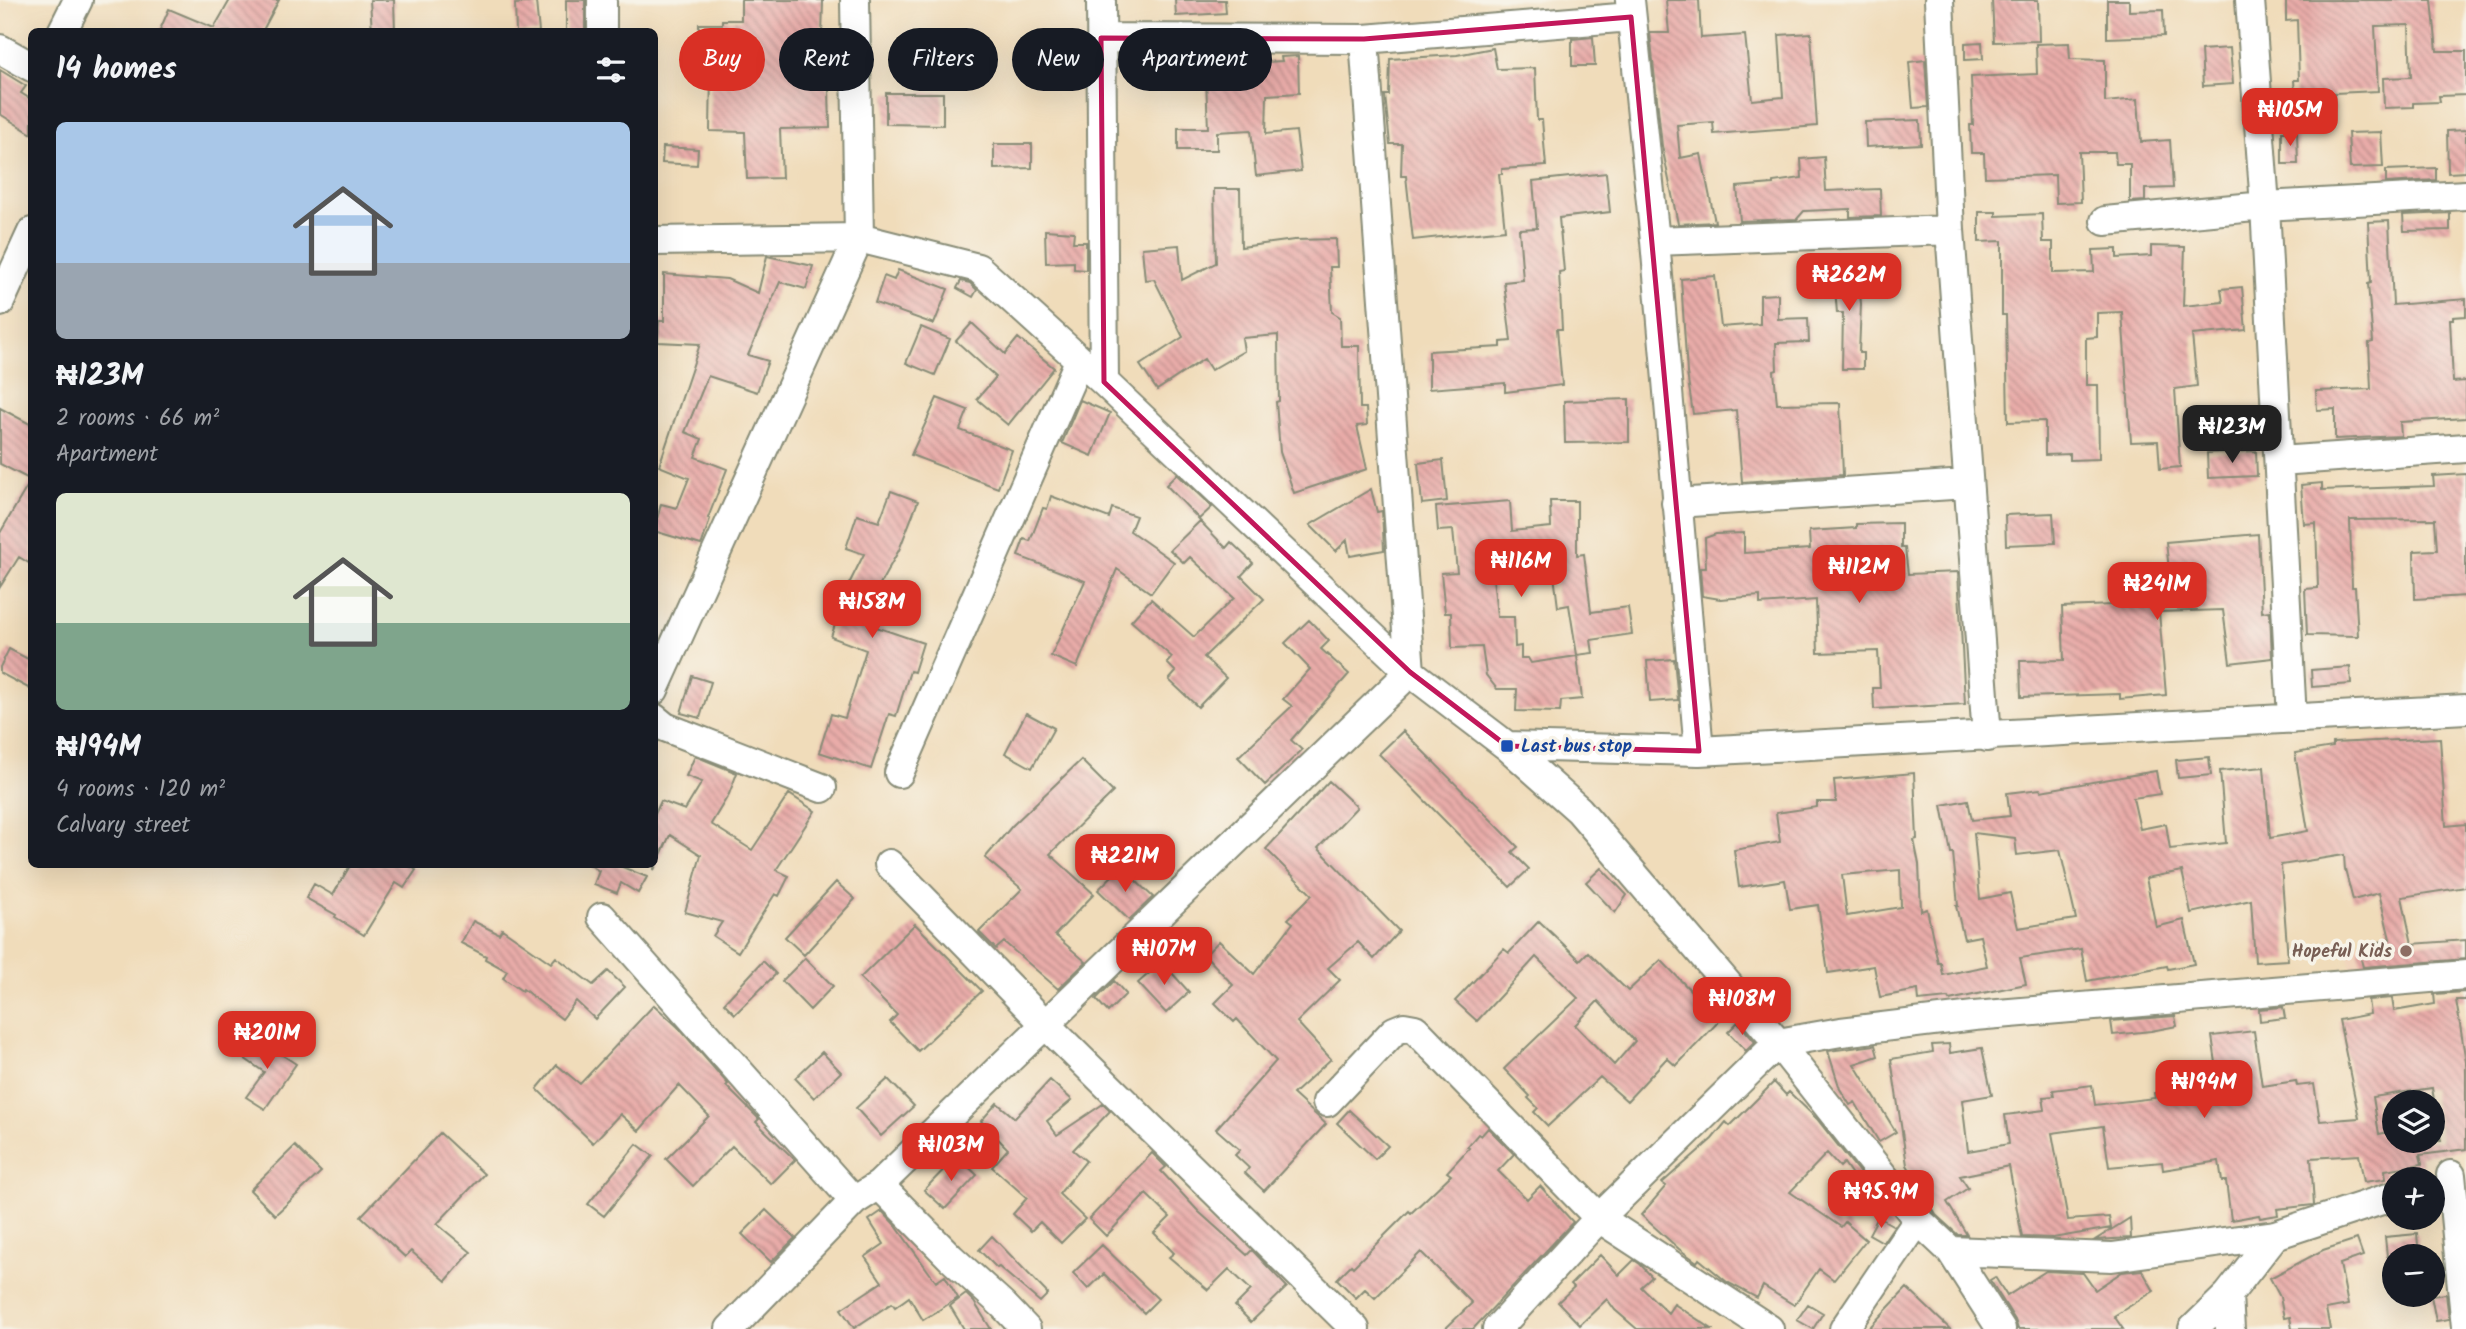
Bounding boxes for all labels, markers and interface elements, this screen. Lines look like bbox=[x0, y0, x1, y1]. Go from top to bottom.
chip: Buy bbox=[679, 28, 765, 91]
chip: Rent bbox=[779, 28, 874, 91]
chip: Filters bbox=[888, 28, 998, 91]
chip: New bbox=[1012, 28, 1104, 91]
chip: Apartment bbox=[1118, 28, 1272, 91]
text: 14 homes bbox=[56, 46, 177, 94]
icon: filters bbox=[592, 51, 630, 89]
pin: ₦105M bbox=[2241, 88, 2339, 148]
text: ₦105M bbox=[2258, 93, 2322, 129]
icon: home bbox=[280, 168, 406, 294]
pin: ₦262M bbox=[1800, 254, 1898, 313]
text: ₦262M bbox=[1812, 258, 1886, 294]
text: ₦123M bbox=[56, 353, 143, 401]
text: 2 rooms · 66 m² bbox=[56, 401, 219, 437]
pin: ₦123M bbox=[2183, 406, 2281, 465]
text: ₦123M bbox=[2199, 410, 2265, 446]
text: Apartment bbox=[56, 437, 158, 473]
icon: home bbox=[280, 539, 406, 665]
pin: ₦116M bbox=[1472, 540, 1570, 599]
text: ₦116M bbox=[1491, 544, 1551, 580]
pin: ₦112M bbox=[1810, 546, 1908, 605]
text: ₦112M bbox=[1828, 550, 1890, 586]
pin: ₦241M bbox=[2108, 562, 2206, 622]
text: ₦241M bbox=[2124, 567, 2190, 603]
pin: ₦158M bbox=[823, 580, 921, 640]
text: ₦158M bbox=[839, 585, 905, 621]
text: ₦194M bbox=[56, 724, 141, 772]
place label: Last bus stop bbox=[1521, 733, 1632, 762]
marker: Last bus stop bbox=[1499, 738, 1515, 754]
text: 4 rooms · 120 m² bbox=[56, 772, 225, 808]
text: Calvary street bbox=[56, 808, 190, 844]
pin: ₦221M bbox=[1076, 834, 1174, 894]
text: ₦221M bbox=[1091, 839, 1159, 875]
pin: ₦107M bbox=[1115, 928, 1213, 987]
text: ₦107M bbox=[1132, 932, 1196, 968]
place label: Hopeful Kids bbox=[2292, 938, 2393, 967]
marker: Hopeful Kids bbox=[2398, 943, 2414, 959]
pin: ₦108M bbox=[1693, 978, 1791, 1037]
text: ₦108M bbox=[1709, 982, 1775, 1018]
pin: ₦201M bbox=[218, 1012, 316, 1071]
text: ₦201M bbox=[234, 1016, 300, 1052]
pin: ₦194M bbox=[2155, 1060, 2253, 1120]
text: ₦194M bbox=[2171, 1065, 2237, 1101]
map controls bbox=[2382, 1090, 2445, 1307]
button: layers bbox=[2382, 1090, 2445, 1153]
pin: ₦103M bbox=[902, 1124, 1000, 1183]
text: ₦103M bbox=[918, 1128, 984, 1164]
button: + bbox=[2382, 1167, 2445, 1230]
pin: ₦95.9M bbox=[1824, 1170, 1938, 1230]
text: ₦95.9M bbox=[1844, 1175, 1918, 1211]
button: − bbox=[2382, 1244, 2445, 1307]

